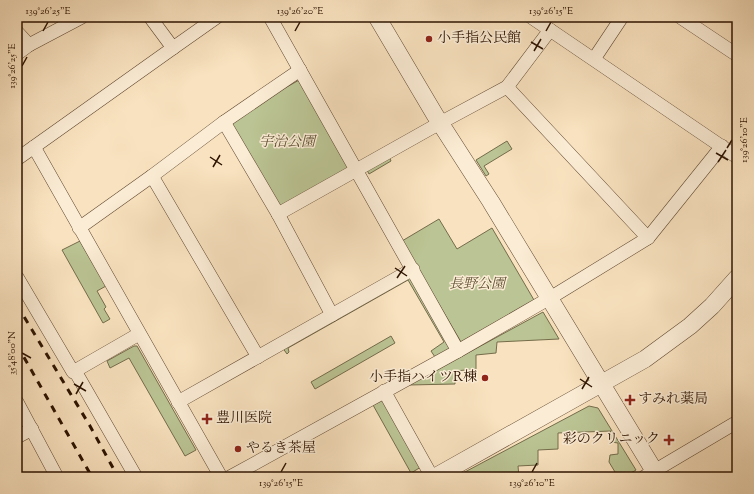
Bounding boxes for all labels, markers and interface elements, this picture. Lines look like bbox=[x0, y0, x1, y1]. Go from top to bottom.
text: 139°26'25"E bbox=[25, 4, 71, 19]
text: 139°26'20"E bbox=[277, 4, 323, 19]
text: 139°26'15"E bbox=[529, 4, 573, 19]
place label: 小手指公民館 bbox=[437, 29, 521, 49]
marker: 小手指公民館 bbox=[424, 34, 434, 44]
text: 139°26'25"E bbox=[5, 43, 20, 89]
text: 139°26'10"E bbox=[737, 117, 752, 163]
park label: 宇治公園 bbox=[259, 133, 317, 153]
park label: 長野公園 bbox=[449, 275, 507, 295]
text: 35°48'00"N bbox=[5, 331, 20, 375]
place label: 小手指ハイツR棟 bbox=[369, 368, 477, 388]
marker: 小手指ハイツR棟 bbox=[480, 373, 490, 383]
place label: すみれ薬局 bbox=[638, 390, 708, 410]
marker: すみれ薬局 bbox=[625, 395, 635, 405]
place label: 豊川医院 bbox=[216, 409, 272, 429]
marker: 豊川医院 bbox=[201, 413, 213, 425]
place label: 彩のクリニック bbox=[563, 430, 660, 450]
marker: 彩のクリニック bbox=[663, 434, 675, 446]
place label: やるき茶屋 bbox=[246, 439, 316, 459]
marker: やるき茶屋 bbox=[233, 444, 243, 454]
text: 139°26'15"E bbox=[259, 476, 303, 491]
text: 139°26'10"E bbox=[509, 476, 555, 491]

